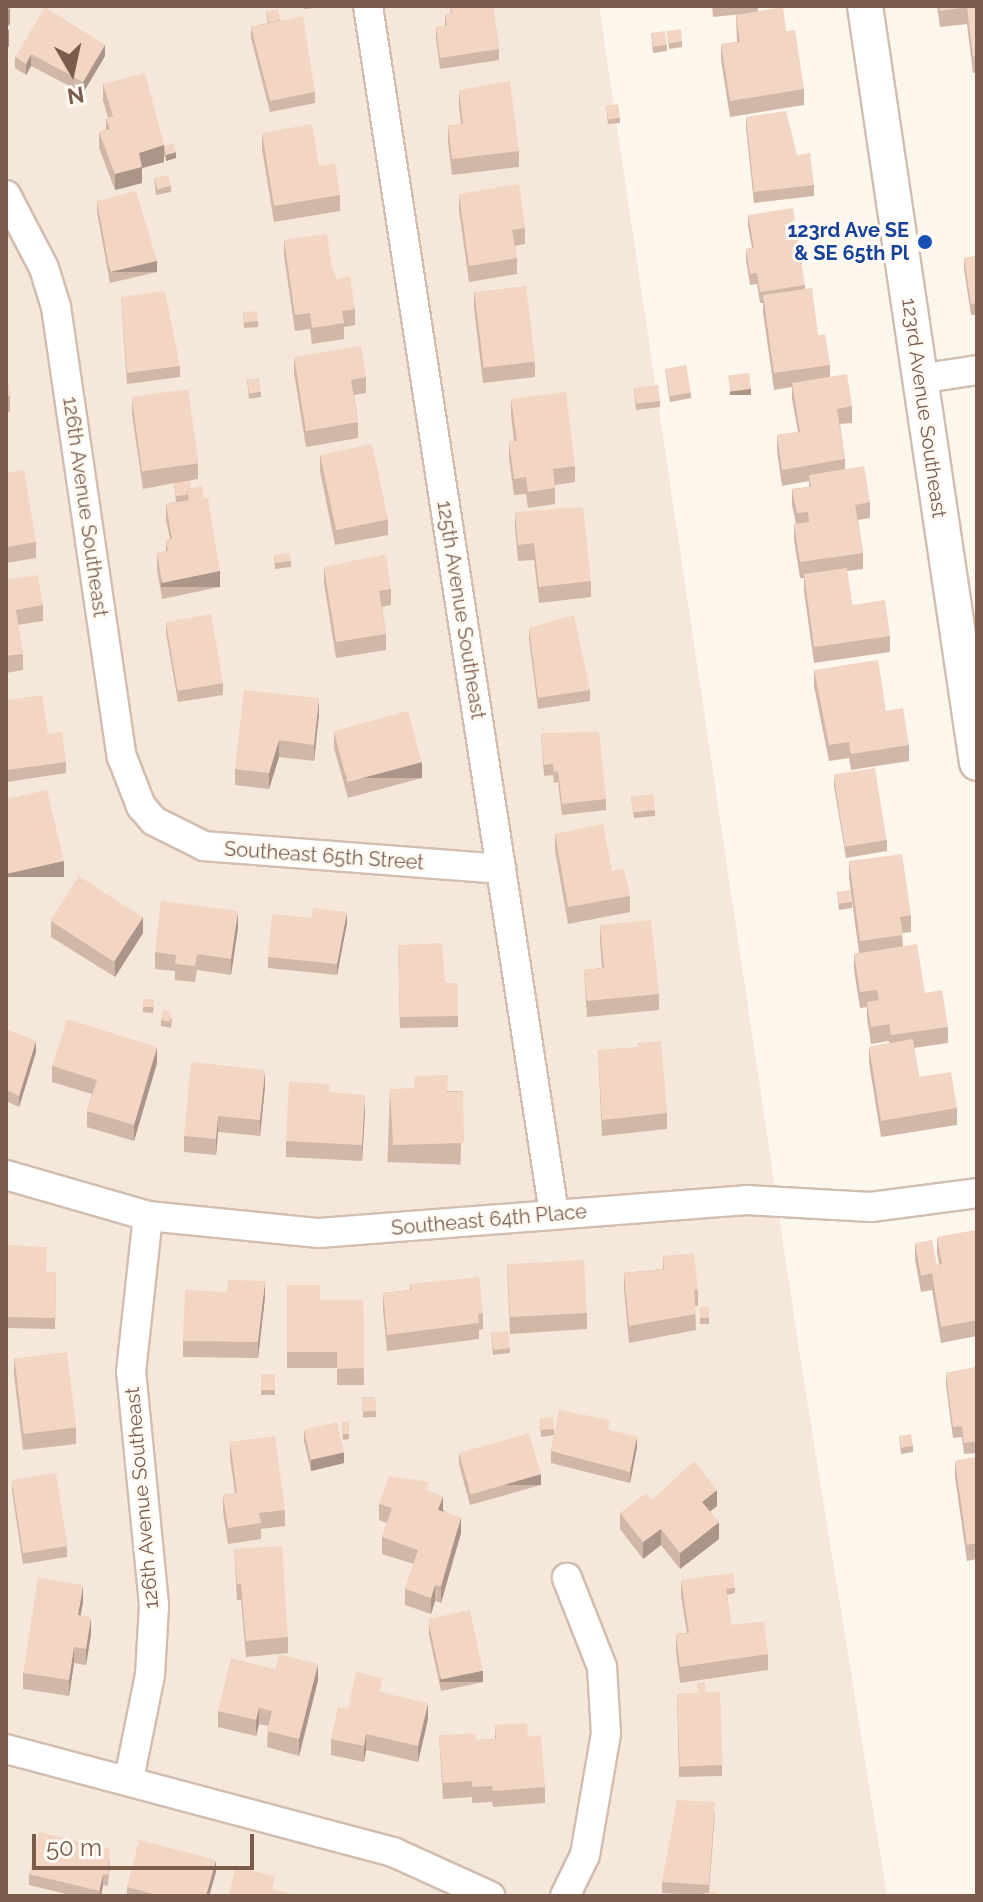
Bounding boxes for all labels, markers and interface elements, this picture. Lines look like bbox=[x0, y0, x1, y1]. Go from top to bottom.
north arrow bbox=[32, 32, 112, 112]
text: N bbox=[65, 82, 86, 110]
place label: 123rd Ave SE & SE 65th Pl bbox=[787, 218, 909, 265]
marker: 123rd Ave SE & SE 65th Pl bbox=[916, 233, 934, 251]
street label: 123rd Avenue Southeast bbox=[897, 296, 951, 520]
street label: 126th Avenue Southeast bbox=[58, 395, 112, 619]
street label: 125th Avenue Southeast bbox=[432, 499, 490, 721]
street label: Southeast 65th Street bbox=[223, 837, 425, 875]
street label: Southeast 64th Place bbox=[390, 1199, 588, 1241]
street label: 126th Avenue Southeast bbox=[120, 1386, 164, 1610]
scale bar bbox=[36, 1818, 258, 1868]
text: 50 m bbox=[46, 1833, 102, 1862]

